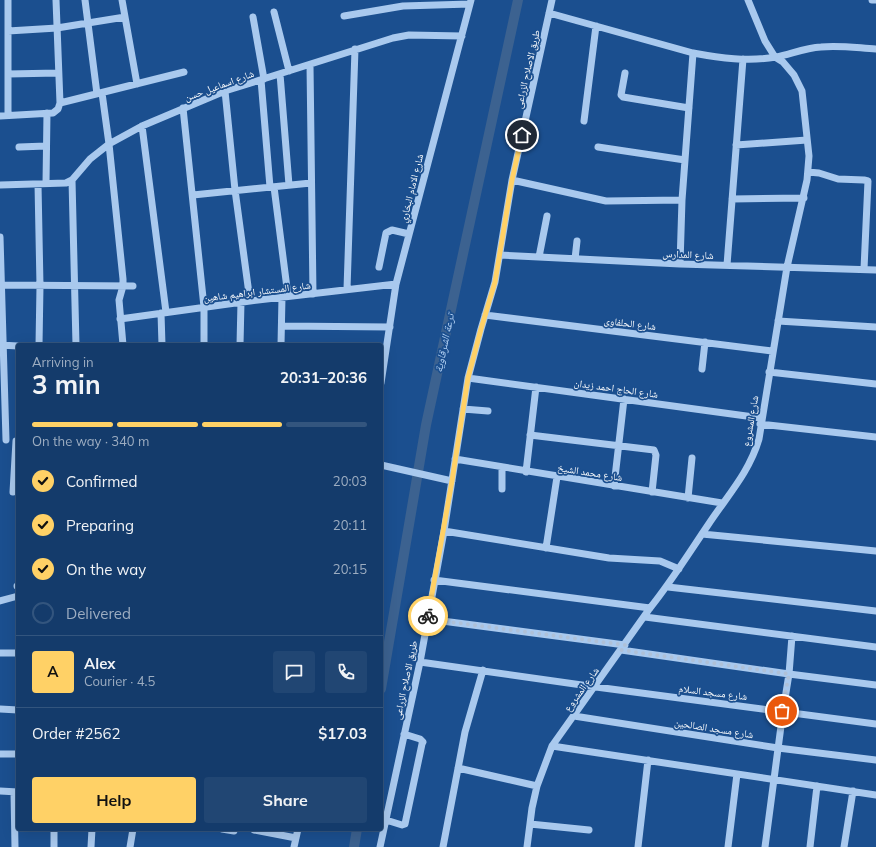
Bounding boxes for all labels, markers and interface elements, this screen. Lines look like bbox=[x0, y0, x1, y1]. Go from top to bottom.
street label: طريق الاصلاح الزراعى bbox=[512, 28, 543, 110]
street label: شارع اسماعيل حسن bbox=[183, 67, 256, 104]
pin bbox=[505, 118, 539, 152]
icon: home bbox=[511, 124, 533, 146]
street label: شارع الامام البخاري bbox=[397, 152, 428, 224]
street label: شارع المدارس bbox=[662, 247, 714, 262]
street label: شارع المستشار ابراهيم شاهين bbox=[203, 278, 312, 306]
water label: ترعة الشرقاوية bbox=[431, 310, 458, 374]
street label: شارع الحلفاوى bbox=[603, 314, 657, 333]
text: Arriving in bbox=[32, 354, 94, 370]
text: 3 min bbox=[32, 368, 101, 401]
text: 20:31–20:36 bbox=[280, 368, 367, 387]
street label: شارع الحاج احمد زيدان bbox=[573, 376, 659, 401]
street label: شارع المشروع bbox=[740, 394, 761, 448]
text: On the way · 340 m bbox=[32, 433, 149, 449]
street label: شارع محمد الشيخ bbox=[556, 461, 624, 484]
icon: check bbox=[32, 470, 54, 492]
text: Confirmed bbox=[66, 472, 137, 491]
text: 20:03 bbox=[333, 473, 367, 489]
icon: check bbox=[32, 514, 54, 536]
text: Preparing bbox=[66, 516, 134, 535]
text: 20:11 bbox=[333, 517, 367, 533]
icon: check bbox=[32, 558, 54, 580]
text: On the way bbox=[66, 560, 146, 579]
text: 20:15 bbox=[333, 561, 367, 577]
courier bbox=[408, 596, 448, 636]
text: Delivered bbox=[66, 604, 131, 623]
icon: bike bbox=[417, 605, 439, 627]
street label: طريق الاصلاح الزراعى bbox=[391, 639, 420, 721]
button: chat bbox=[273, 651, 315, 693]
button: phone bbox=[325, 651, 367, 693]
text: Alex bbox=[84, 654, 116, 673]
text: A bbox=[47, 662, 59, 681]
street label: شارع المشروع bbox=[561, 664, 602, 714]
text: Courier · 4.5 bbox=[84, 673, 155, 689]
street label: شارع مسجد السلام bbox=[678, 682, 748, 704]
pin bbox=[765, 694, 799, 728]
icon: bag bbox=[771, 700, 793, 722]
street label: شارع مسجد الصالحين bbox=[673, 716, 755, 741]
text: Order #2562 bbox=[32, 724, 120, 743]
text: $17.03 bbox=[318, 724, 367, 743]
button: Help bbox=[32, 777, 196, 823]
button: Share bbox=[204, 777, 367, 823]

